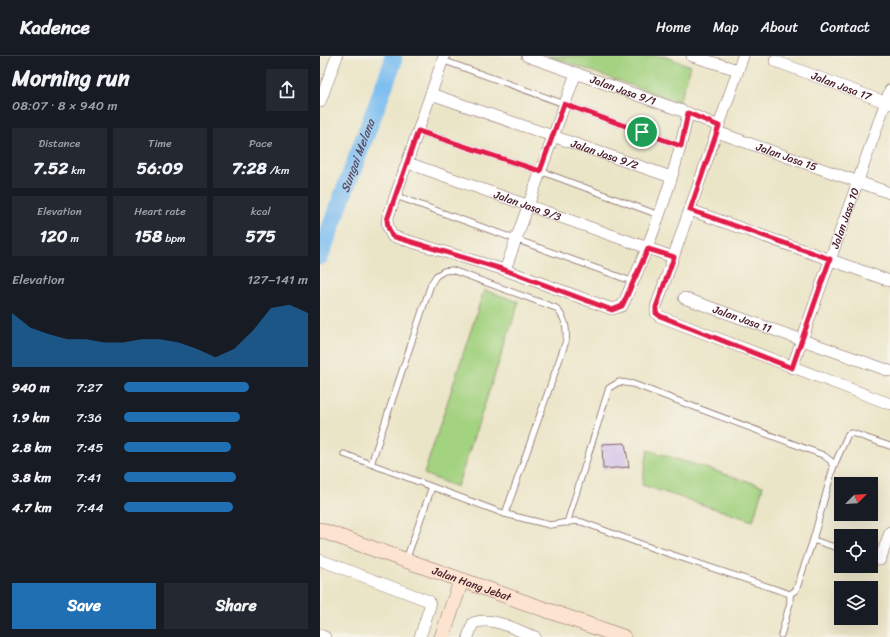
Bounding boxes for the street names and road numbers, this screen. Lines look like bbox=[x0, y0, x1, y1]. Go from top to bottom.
street label: Jalan Jasa 17 bbox=[808, 66, 875, 106]
street label: Jalan Jasa 9/1 bbox=[587, 69, 659, 111]
street label: Jalan Jasa 9/2 bbox=[568, 133, 642, 175]
street label: Jalan Jasa 15 bbox=[753, 137, 820, 176]
street label: Jalan Jasa 9/3 bbox=[491, 184, 564, 226]
street label: Jalan Jasa 10 bbox=[825, 185, 864, 252]
street label: Jalan Jasa 11 bbox=[709, 299, 775, 338]
street label: Jalan Hang Jebat bbox=[429, 561, 514, 607]

